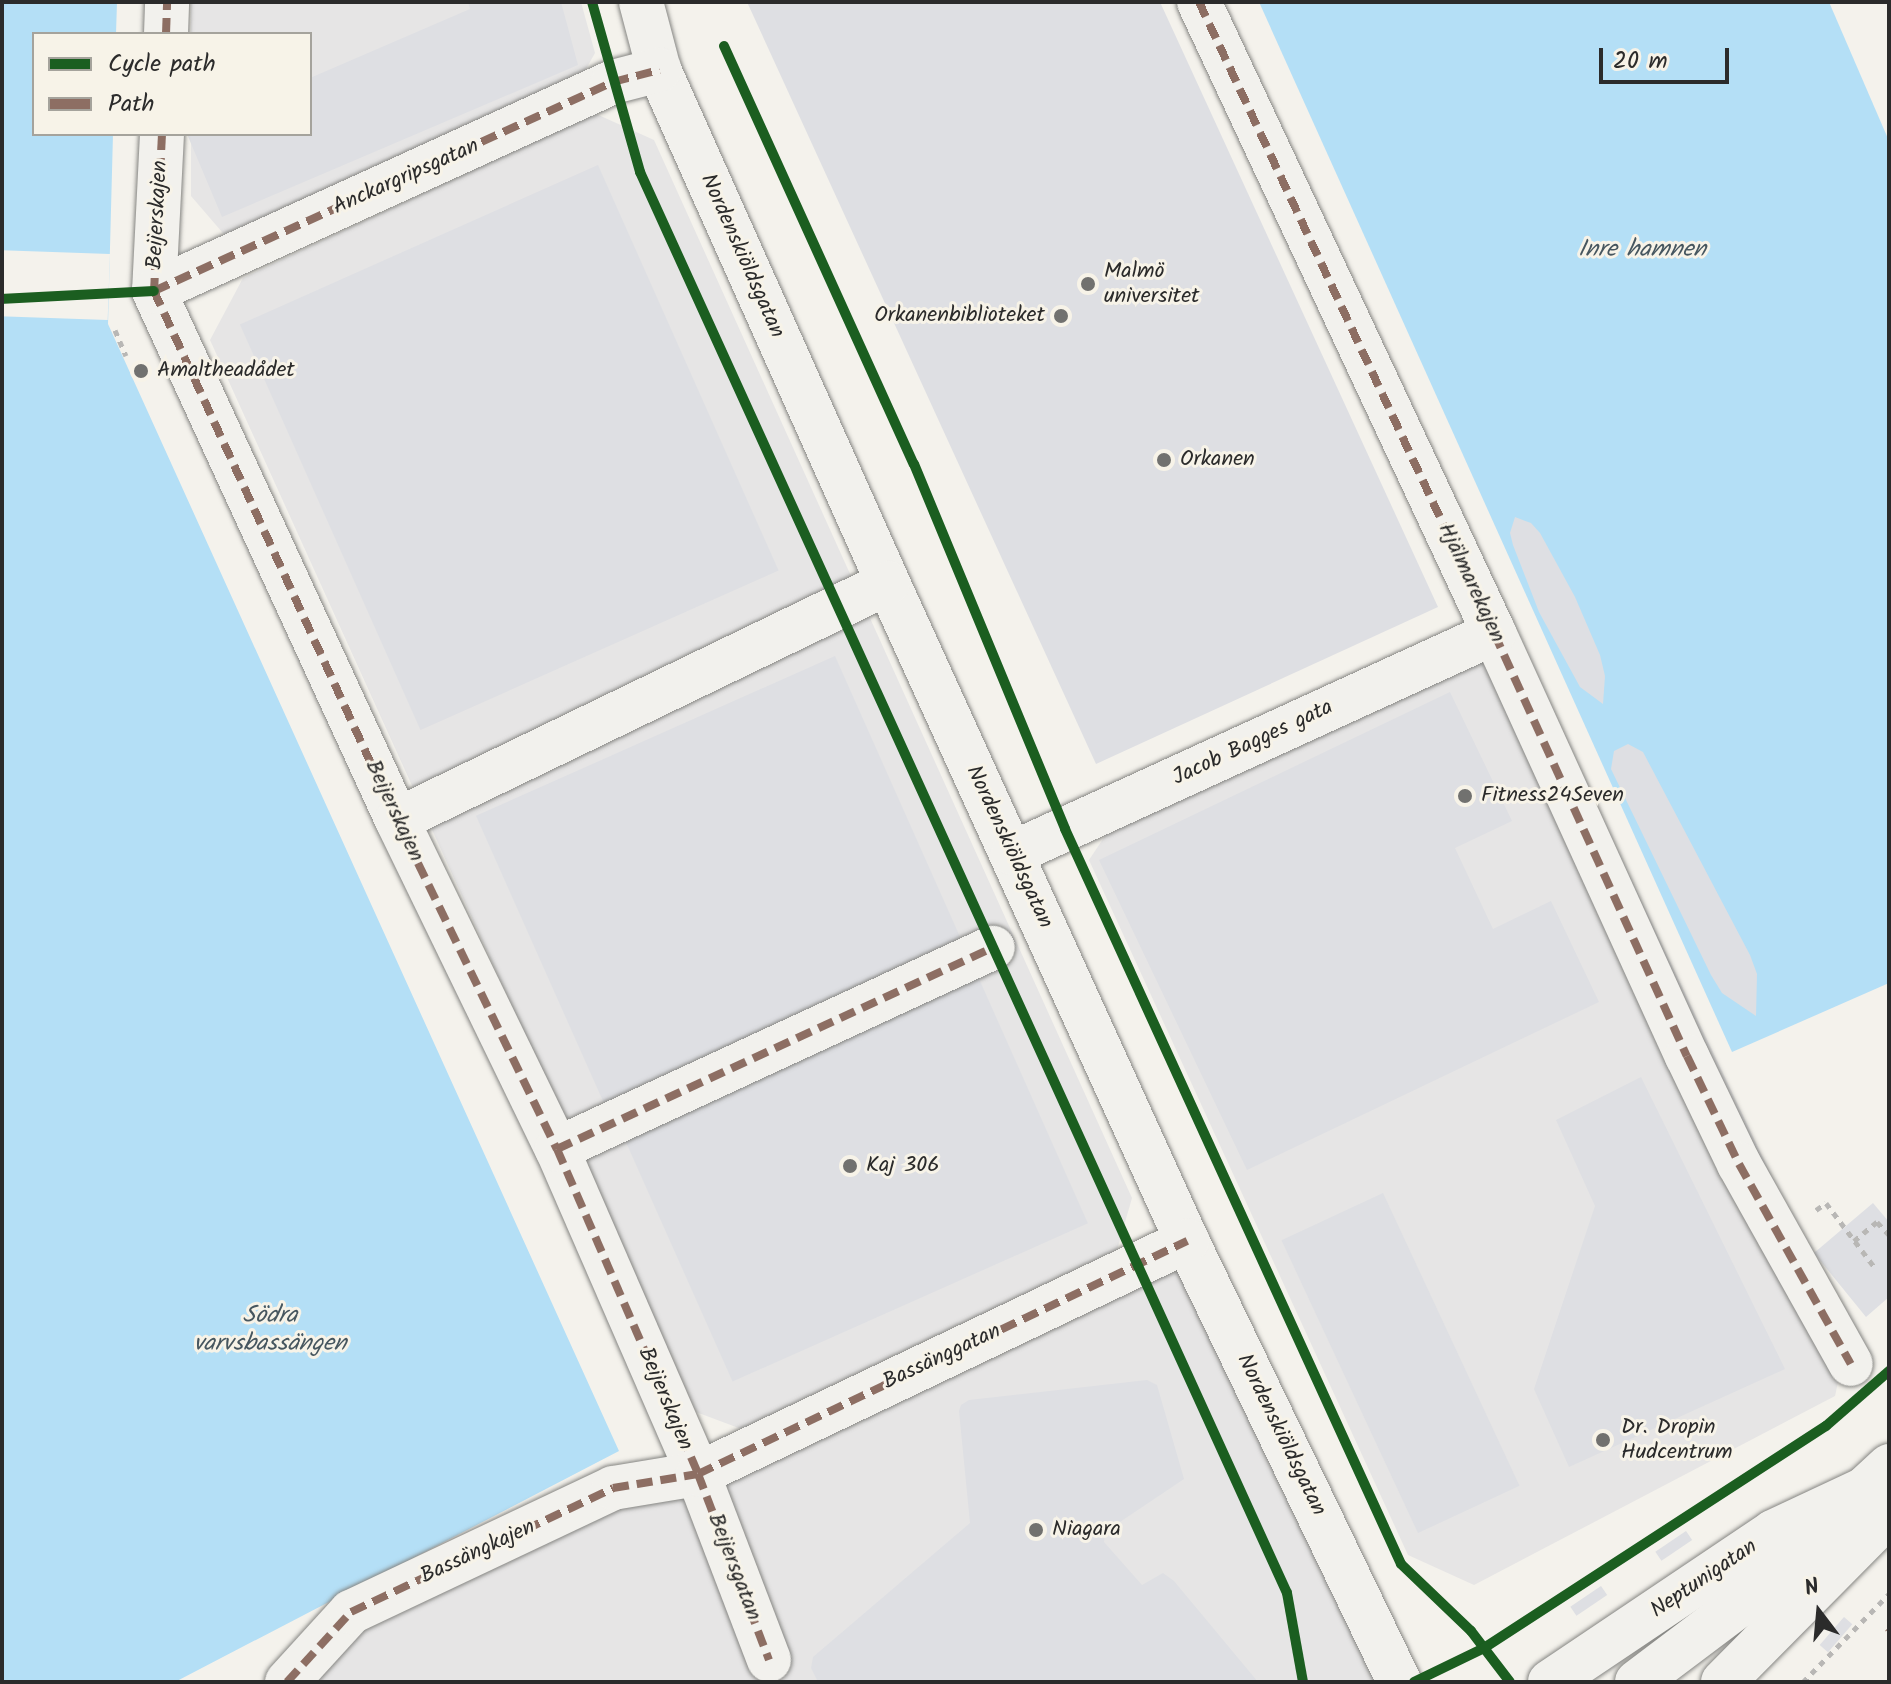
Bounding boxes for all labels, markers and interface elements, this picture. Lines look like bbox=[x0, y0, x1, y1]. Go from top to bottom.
legend bbox=[32, 32, 312, 136]
scale bar bbox=[1603, 32, 1733, 82]
text: 20 m bbox=[1613, 42, 1668, 81]
text: Cycle path bbox=[108, 45, 216, 84]
text: Path bbox=[108, 85, 154, 124]
street label: Anckargripsgatan bbox=[329, 133, 483, 221]
street label: Beijerskajen bbox=[142, 160, 174, 270]
street label: Nordenskiöldsgatan bbox=[694, 170, 790, 342]
water label: Inre hamnen bbox=[1578, 236, 1706, 264]
place label: Malmö universitet bbox=[1104, 258, 1200, 310]
marker: Malmö universitet bbox=[1079, 275, 1097, 293]
place label: Orkanenbiblioteket bbox=[874, 303, 1045, 329]
marker: Orkanenbiblioteket bbox=[1052, 307, 1070, 325]
place label: Amaltheadådet bbox=[157, 358, 295, 384]
marker: Amaltheadådet bbox=[132, 362, 150, 380]
place label: Orkanen bbox=[1180, 447, 1255, 473]
marker: Orkanen bbox=[1155, 451, 1173, 469]
street label: Hjälmarekajen bbox=[1432, 519, 1510, 647]
street label: Jacob Bagges gata bbox=[1169, 694, 1337, 792]
street label: Beijerskajen bbox=[359, 756, 429, 866]
street label: Nordenskiöldsgatan bbox=[960, 761, 1058, 933]
place label: Fitness24Seven bbox=[1481, 783, 1624, 809]
marker: Fitness24Seven bbox=[1456, 787, 1474, 805]
place label: Kaj 306 bbox=[866, 1153, 940, 1179]
marker: Kaj 306 bbox=[841, 1157, 859, 1175]
water label: Södra varvsbassängen bbox=[193, 1302, 347, 1358]
street label: Bassänggatan bbox=[879, 1318, 1005, 1396]
street label: Beijerskajen bbox=[632, 1344, 698, 1454]
street label: Nordenskiöldsgatan bbox=[1230, 1350, 1332, 1520]
place label: Dr. Dropin Hudcentrum bbox=[1621, 1414, 1733, 1466]
marker: Dr. Dropin Hudcentrum bbox=[1592, 1429, 1614, 1451]
street label: Beijersgatan bbox=[701, 1510, 767, 1624]
street label: Bassängkajen bbox=[416, 1514, 540, 1590]
place label: Niagara bbox=[1052, 1517, 1121, 1543]
marker: Niagara bbox=[1027, 1521, 1045, 1539]
street label: Neptunigatan bbox=[1646, 1534, 1762, 1624]
text: N bbox=[1801, 1570, 1824, 1607]
north arrow bbox=[1779, 1572, 1859, 1652]

